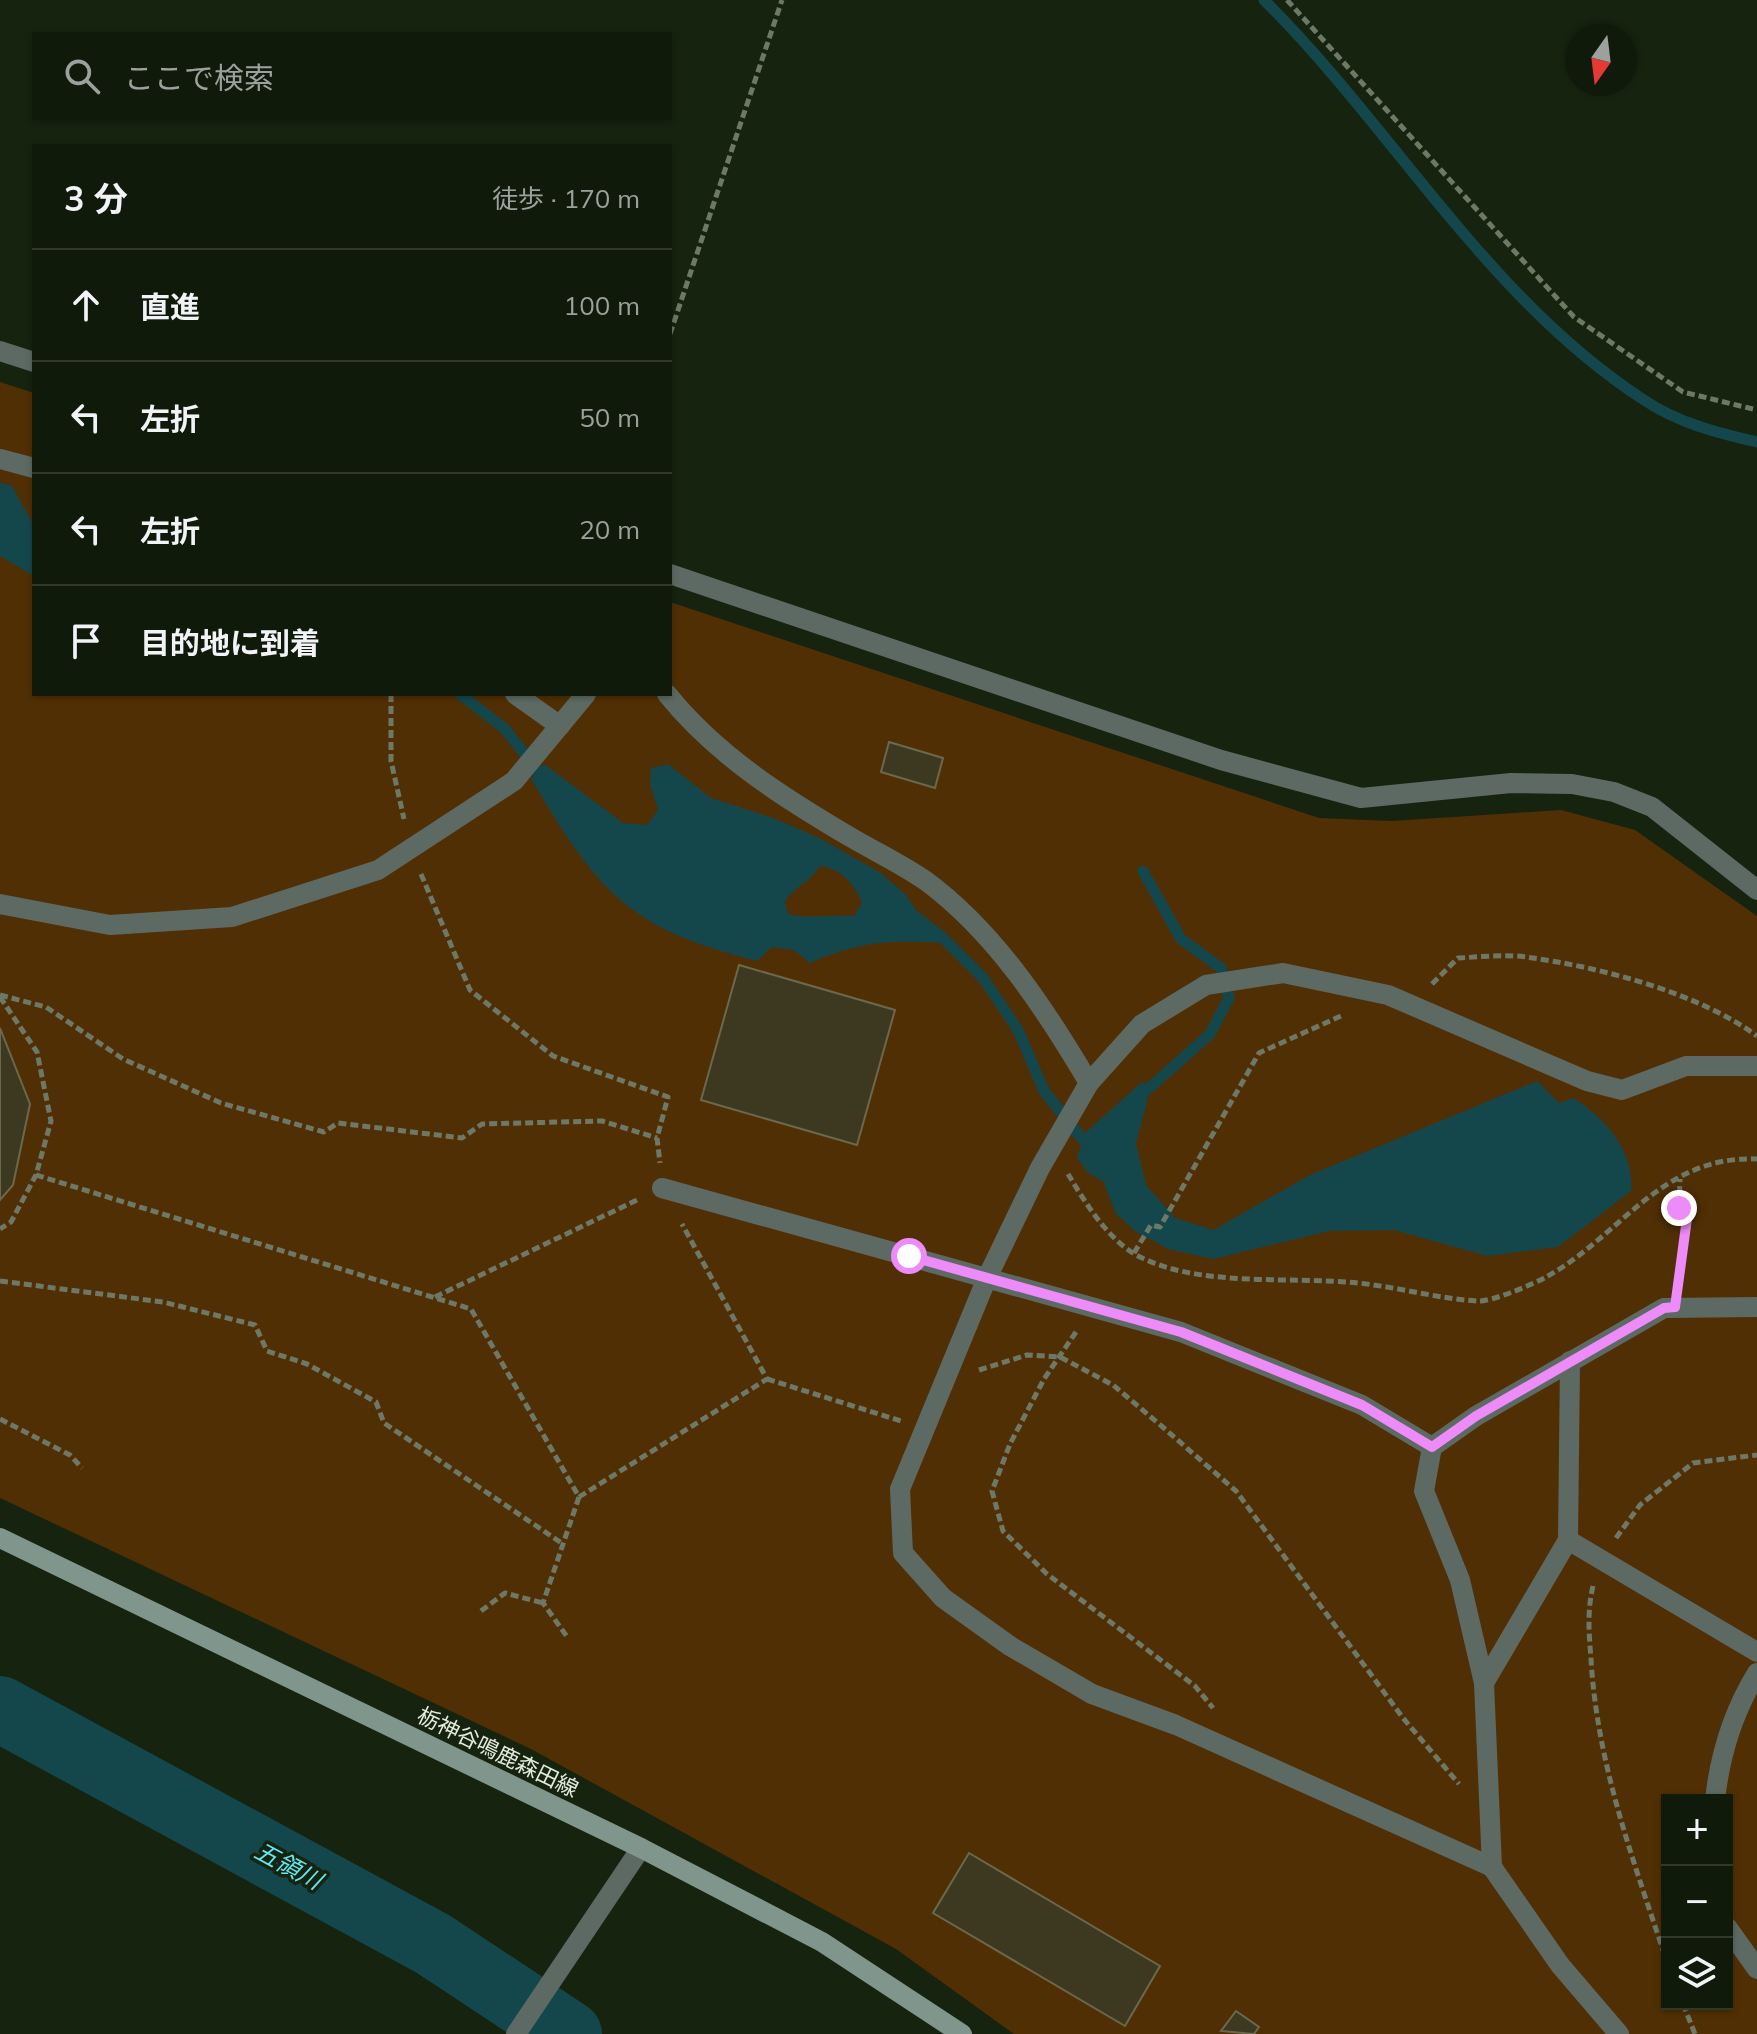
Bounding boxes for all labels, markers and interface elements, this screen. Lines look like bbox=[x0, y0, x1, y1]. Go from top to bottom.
north arrow bbox=[1565, 24, 1637, 96]
search box bbox=[32, 32, 672, 120]
icon: search bbox=[60, 54, 104, 98]
text: ここで検索 bbox=[124, 59, 274, 97]
text: 3 分 bbox=[64, 177, 128, 220]
text: 徒歩 · 170 m bbox=[492, 182, 640, 215]
icon: ahead bbox=[64, 283, 108, 327]
text: 直進 bbox=[140, 288, 200, 326]
text: 100 m bbox=[564, 289, 640, 322]
icon: left bbox=[64, 395, 108, 439]
text: 左折 bbox=[140, 400, 200, 438]
text: 50 m bbox=[579, 401, 640, 434]
icon: left bbox=[64, 507, 108, 551]
text: 左折 bbox=[140, 512, 200, 550]
text: 20 m bbox=[579, 513, 640, 546]
icon: arrive bbox=[64, 619, 108, 663]
text: 目的地に到着 bbox=[140, 624, 320, 662]
route end bbox=[1661, 1190, 1697, 1226]
route start bbox=[891, 1238, 927, 1274]
street label: 栃神谷鳴鹿森田線 bbox=[413, 1701, 583, 1803]
map controls bbox=[1661, 1794, 1733, 2010]
button: + bbox=[1661, 1794, 1733, 1866]
water label: 五領川 bbox=[250, 1835, 330, 1897]
button: − bbox=[1661, 1866, 1733, 1938]
button: layers bbox=[1661, 1938, 1733, 2010]

